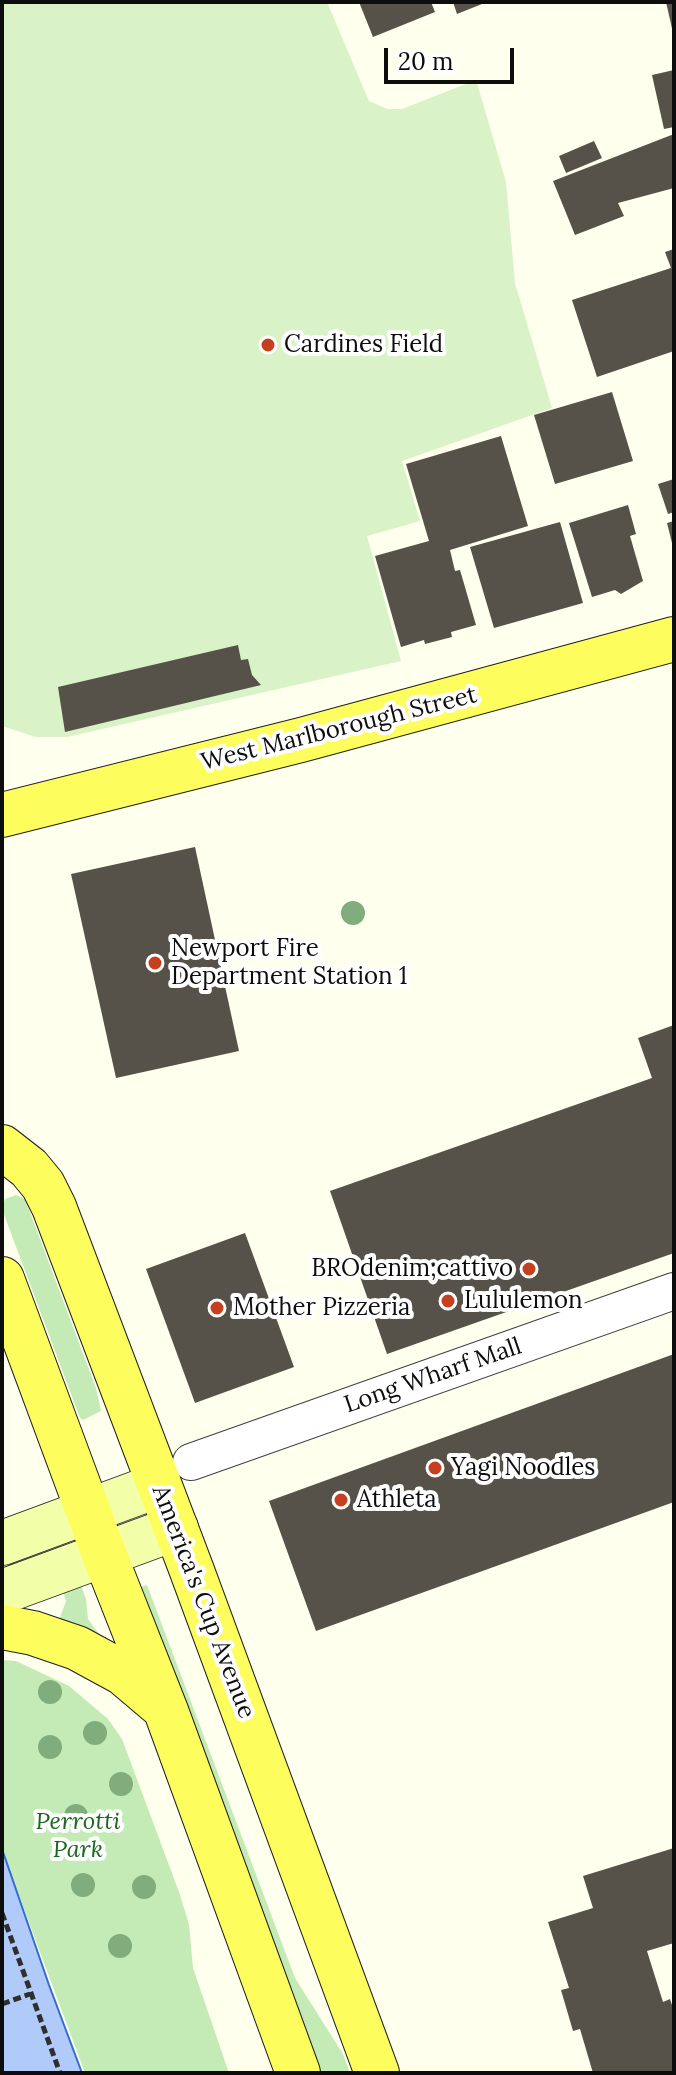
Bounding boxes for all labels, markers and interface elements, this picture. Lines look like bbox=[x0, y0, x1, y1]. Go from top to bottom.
scale bar bbox=[388, 32, 518, 82]
text: 20 m bbox=[398, 46, 454, 77]
place label: Cardines Field bbox=[284, 331, 443, 359]
marker: Cardines Field bbox=[259, 336, 277, 354]
street label: West Marlborough Street bbox=[198, 681, 480, 777]
place label: Newport Fire Department Station 1 bbox=[171, 935, 408, 991]
marker: Newport Fire Department Station 1 bbox=[146, 954, 164, 972]
place label: BROdenim;cattivo bbox=[311, 1255, 513, 1283]
marker: BROdenim;cattivo bbox=[520, 1260, 538, 1278]
place label: Lululemon bbox=[464, 1287, 583, 1315]
marker: Lululemon bbox=[439, 1292, 457, 1310]
place label: Mother Pizzeria bbox=[233, 1294, 410, 1322]
marker: Mother Pizzeria bbox=[208, 1299, 226, 1317]
street label: Long Wharf Mall bbox=[341, 1332, 525, 1420]
place label: Yagi Noodles bbox=[451, 1454, 595, 1482]
marker: Yagi Noodles bbox=[426, 1459, 444, 1477]
street label: America's Cup Avenue bbox=[145, 1482, 261, 1722]
place label: Athleta bbox=[357, 1486, 437, 1514]
marker: Athleta bbox=[332, 1491, 350, 1509]
park label: Perrotti Park bbox=[36, 1808, 120, 1864]

